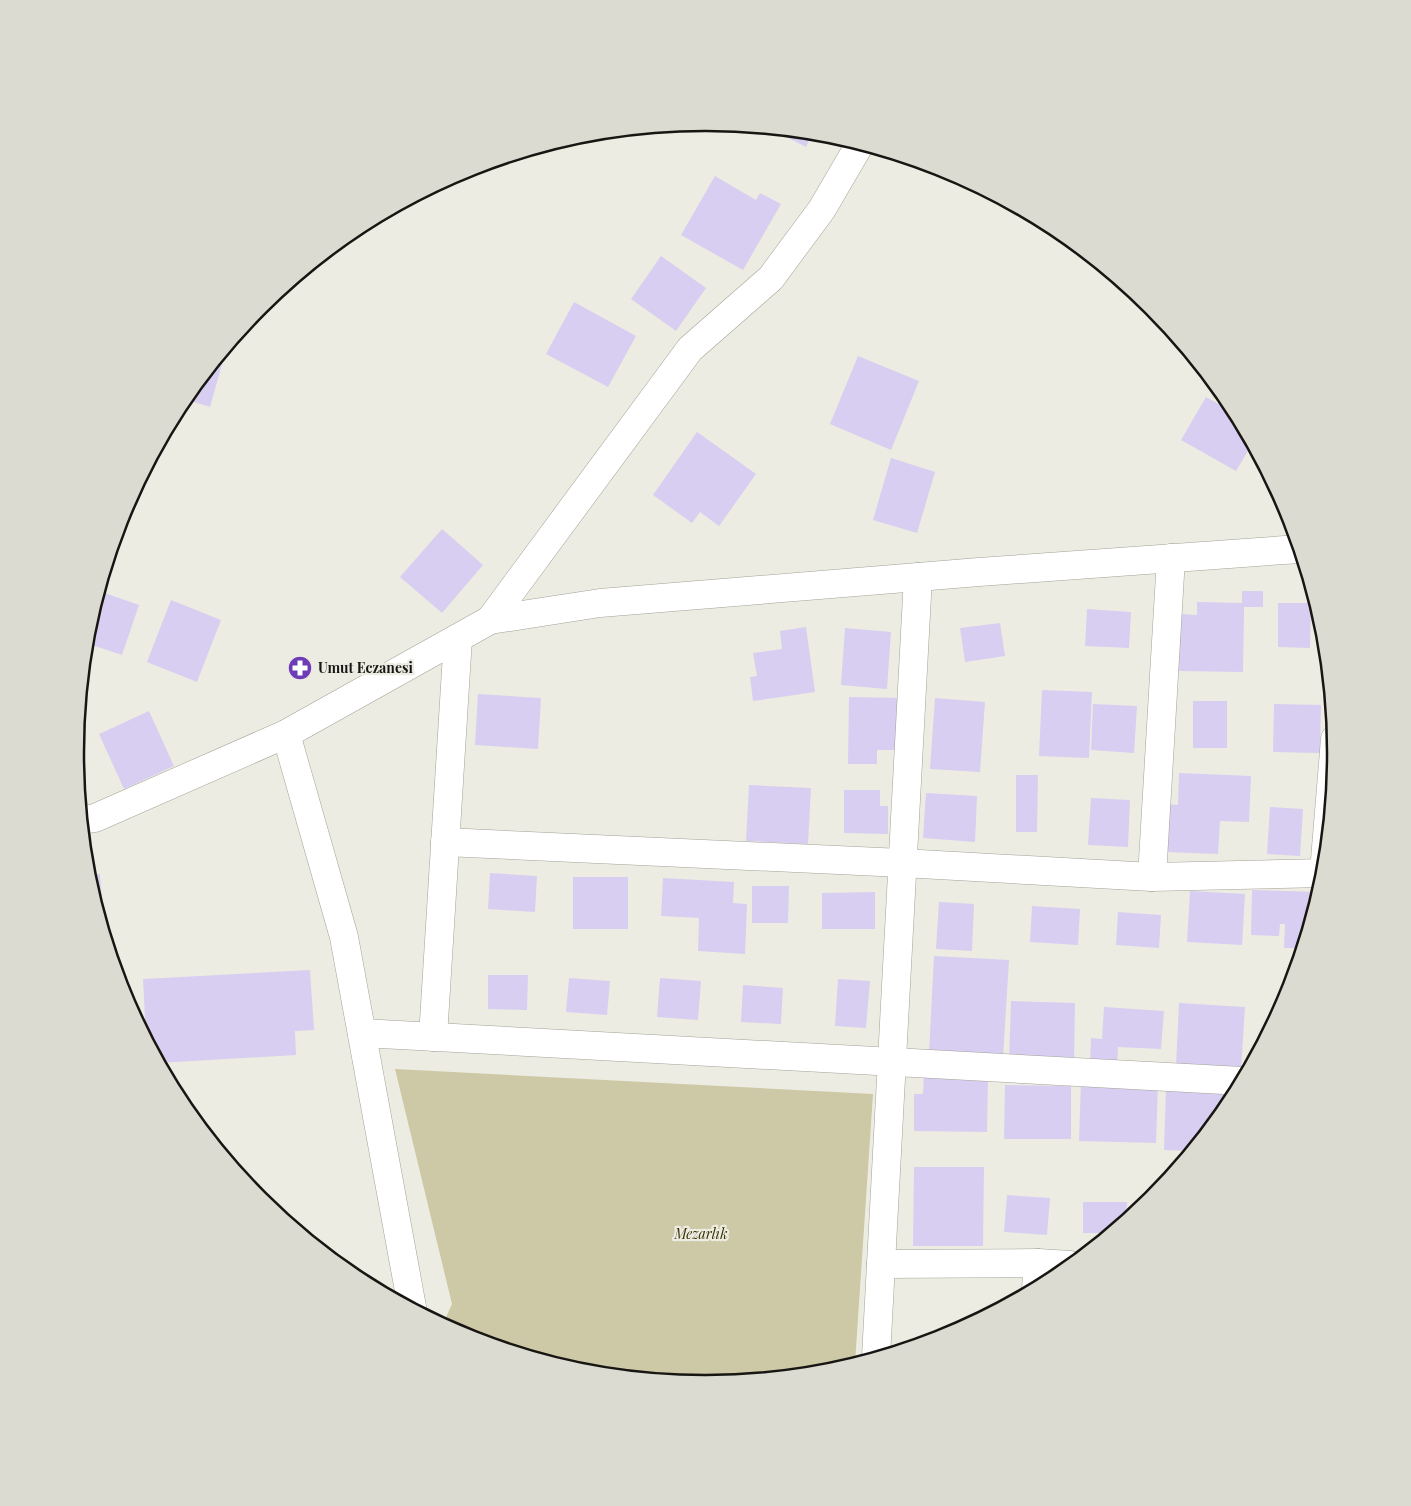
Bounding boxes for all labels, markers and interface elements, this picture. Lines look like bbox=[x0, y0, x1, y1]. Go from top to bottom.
pharmacy icon: Umut Eczanesi bbox=[287, 655, 313, 681]
place label: Umut Eczanesi bbox=[318, 658, 413, 677]
park label: Mezarlık bbox=[673, 1224, 728, 1243]

